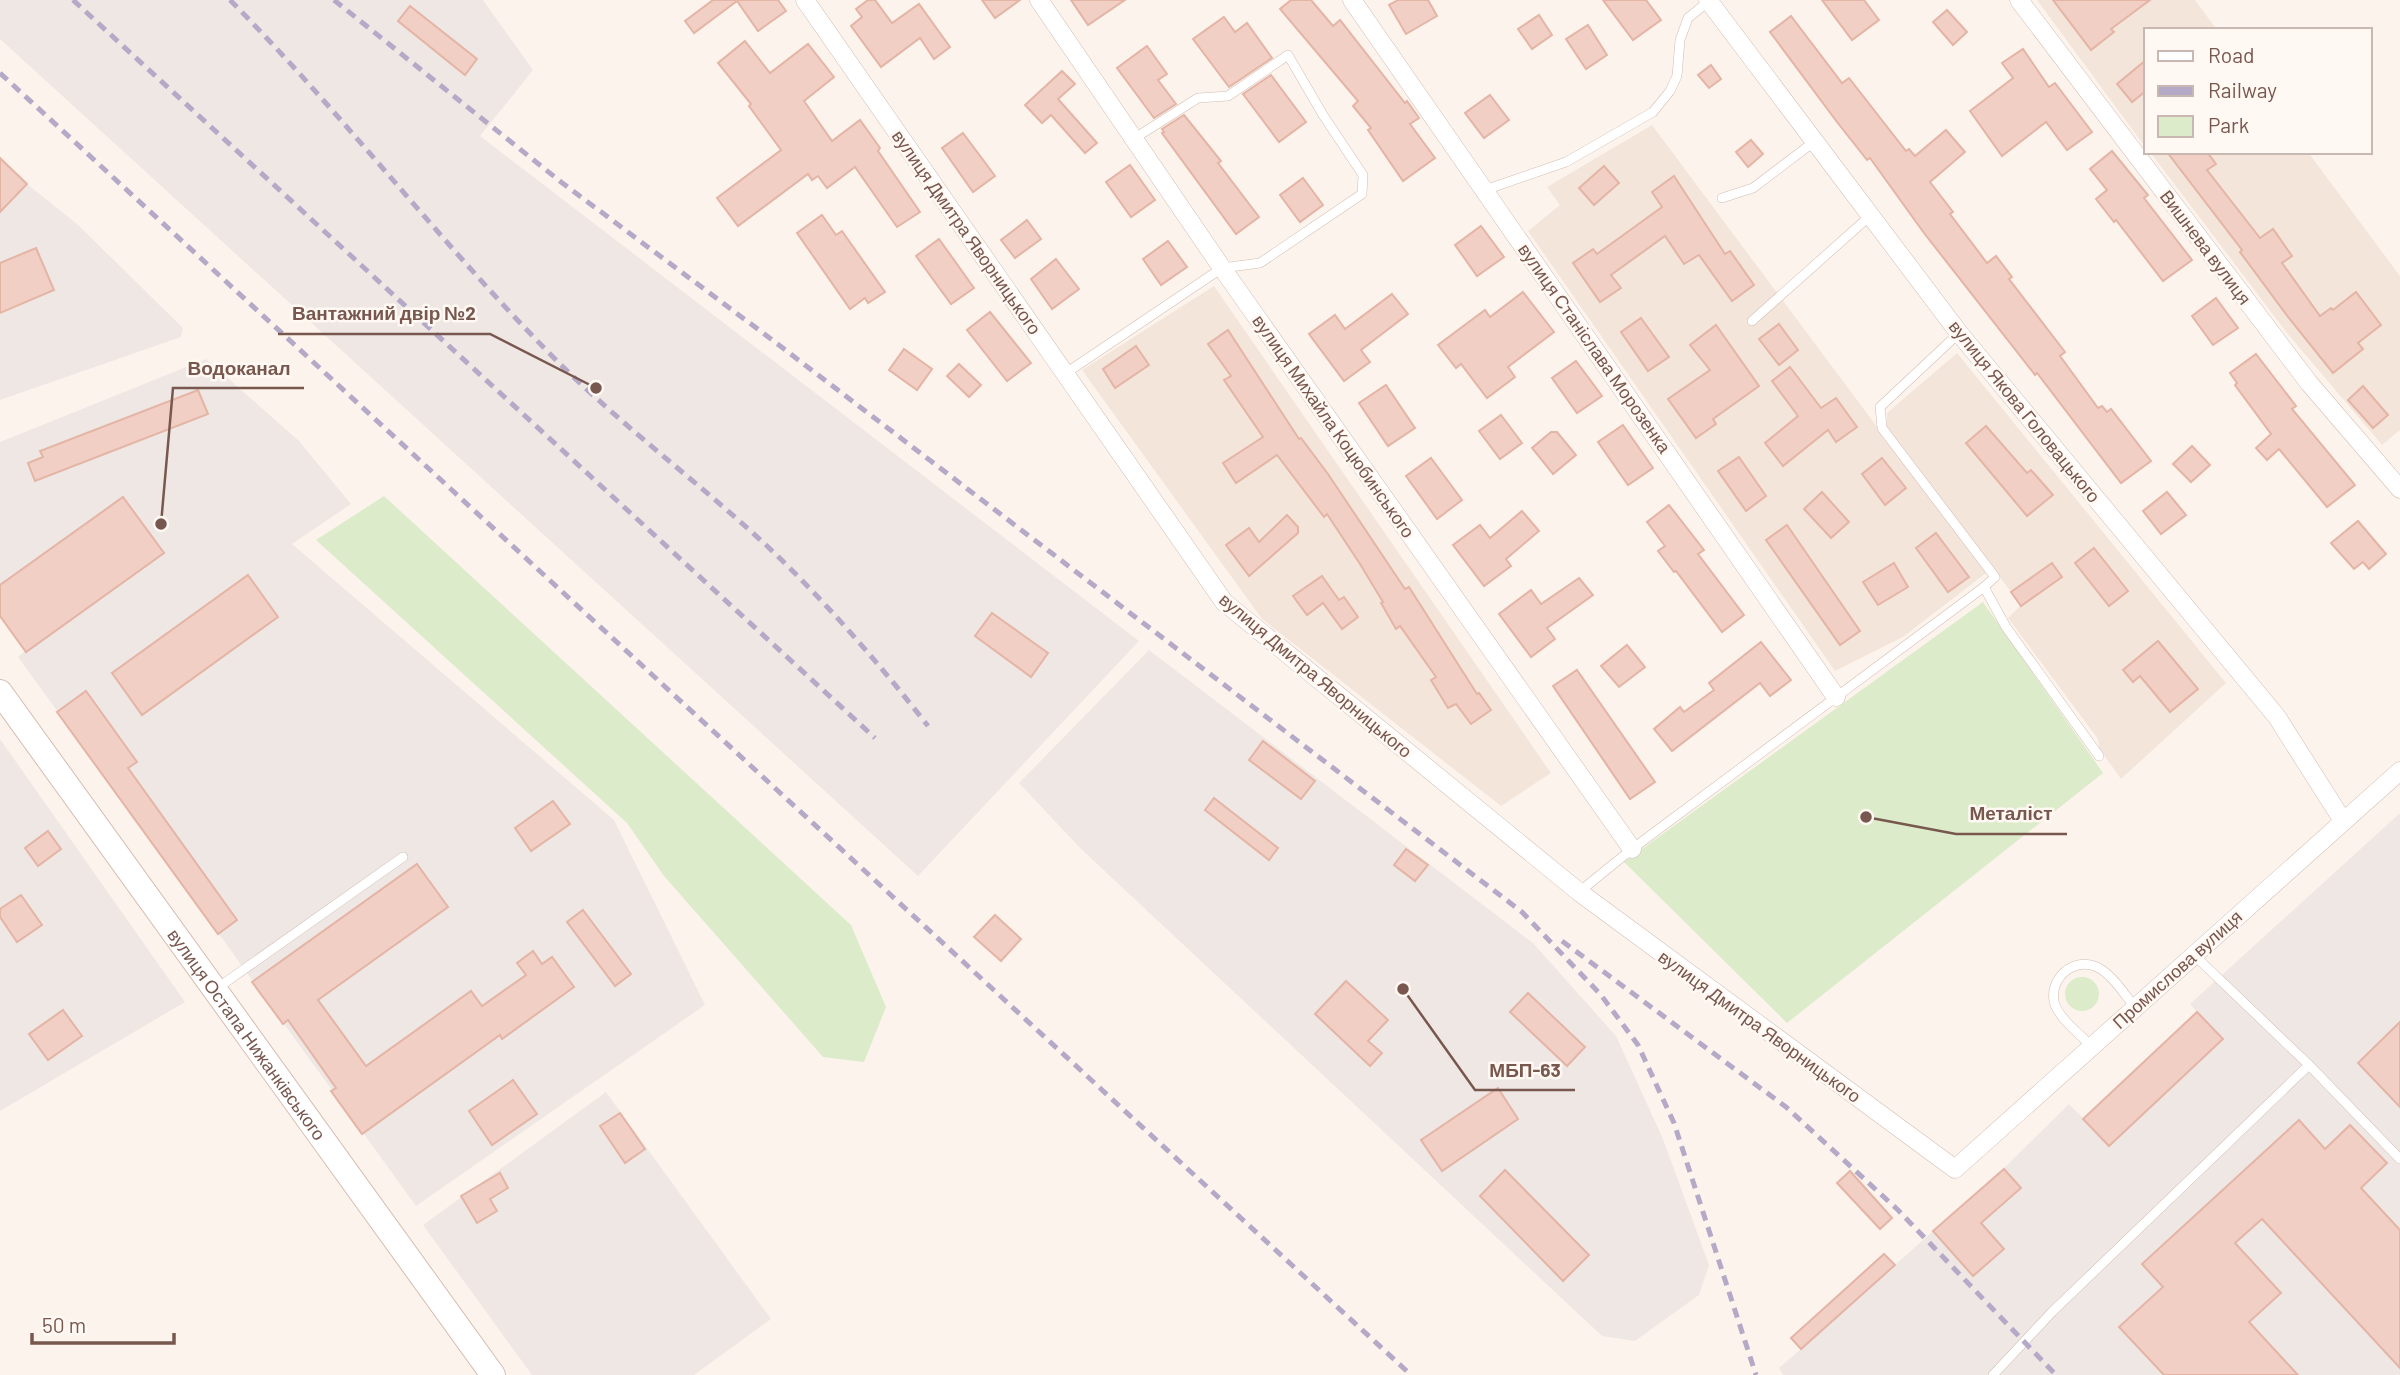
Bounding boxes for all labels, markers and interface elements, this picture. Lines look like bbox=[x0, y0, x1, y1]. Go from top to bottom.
legend bbox=[2144, 28, 2372, 154]
text: Road bbox=[2208, 42, 2254, 67]
text: Railway bbox=[2208, 77, 2277, 102]
text: Park bbox=[2208, 112, 2249, 137]
street label: вулиця Дмитра Яворницького bbox=[888, 125, 1046, 339]
street label: Вишнева вулиця bbox=[2156, 185, 2256, 309]
street label: вулиця Станіслава Морозенка bbox=[1514, 239, 1676, 458]
callout: Вантажний двір №2 bbox=[278, 294, 490, 334]
text: Вантажний двір №2 bbox=[292, 301, 476, 324]
street label: вулиця Михайла Коцюбинського bbox=[1248, 310, 1420, 542]
street label: вулиця Якова Головацького bbox=[1945, 315, 2105, 507]
callout: Водоканал bbox=[173, 348, 304, 388]
text: Водоканал bbox=[188, 356, 290, 379]
street label: вулиця Дмитра Яворницького bbox=[1215, 588, 1417, 762]
callout: Металіст bbox=[1956, 794, 2067, 834]
text: Металіст bbox=[1969, 801, 2053, 824]
street label: Промислова вулиця bbox=[2108, 905, 2246, 1033]
street label: вулиця Остапа Нижанківського bbox=[163, 924, 331, 1144]
street label: вулиця Дмитра Яворницького bbox=[1655, 945, 1865, 1107]
callout: МБП-63 bbox=[1475, 1050, 1575, 1090]
text: МБП-63 bbox=[1489, 1058, 1561, 1081]
scale bar bbox=[32, 1302, 173, 1346]
text: 50 m bbox=[42, 1312, 86, 1337]

